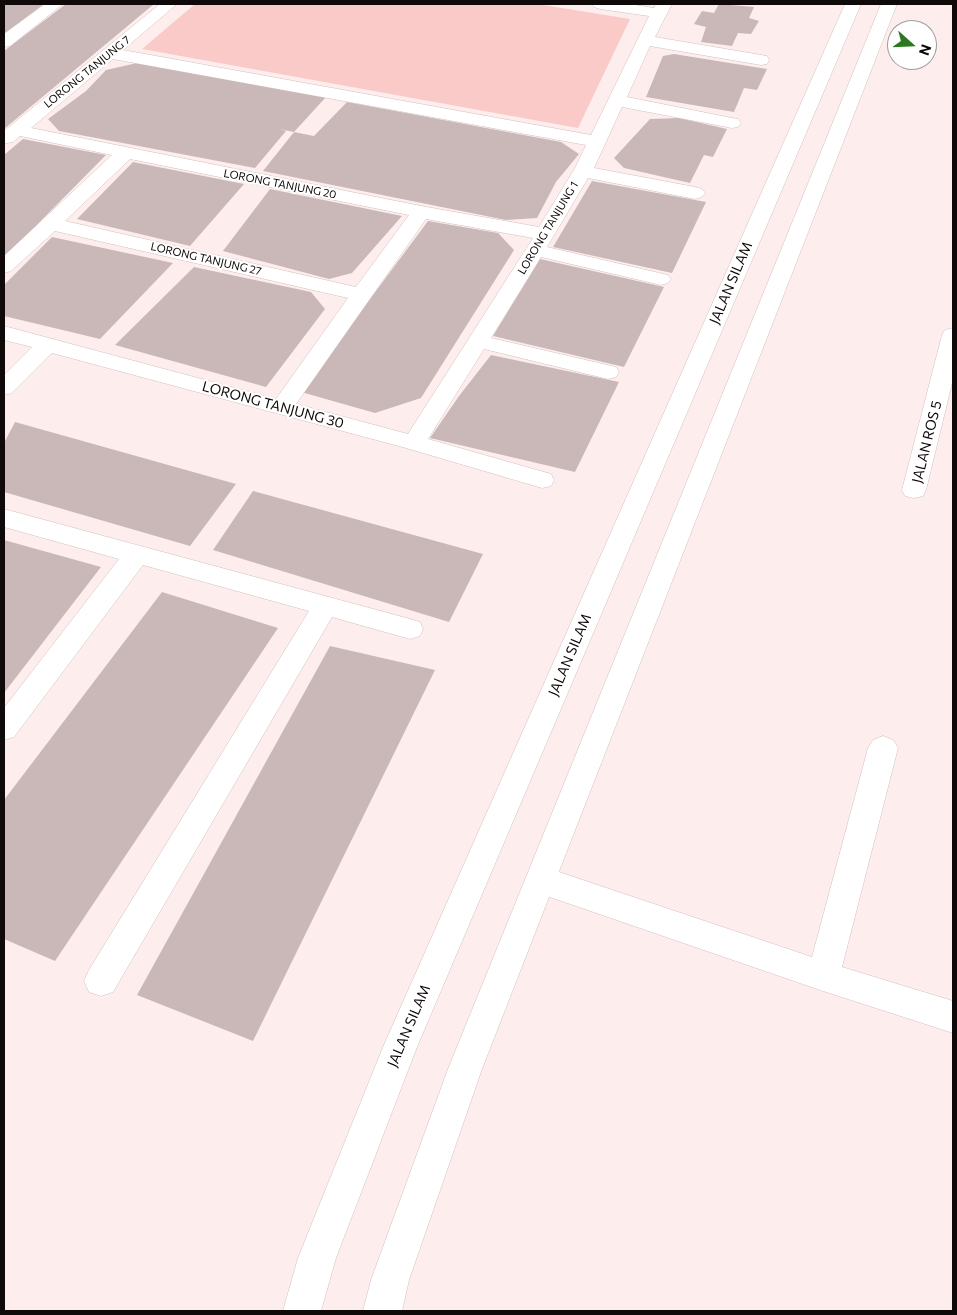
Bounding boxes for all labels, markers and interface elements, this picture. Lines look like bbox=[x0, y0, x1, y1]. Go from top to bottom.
north arrow bbox=[887, 20, 937, 70]
street label: LORONG TANJUNG 7 bbox=[41, 33, 133, 111]
text: N bbox=[916, 42, 935, 58]
street label: LORONG TANJUNG 20 bbox=[222, 167, 338, 201]
street label: LORONG TANJUNG 1 bbox=[515, 179, 581, 277]
street label: JALAN SILAM bbox=[706, 239, 756, 327]
street label: LORONG TANJUNG 27 bbox=[149, 240, 263, 278]
street label: LORONG TANJUNG 30 bbox=[200, 378, 346, 432]
street label: JALAN ROS 5 bbox=[909, 399, 945, 485]
street label: JALAN SILAM bbox=[545, 611, 595, 699]
street label: JALAN SILAM bbox=[384, 982, 434, 1070]

